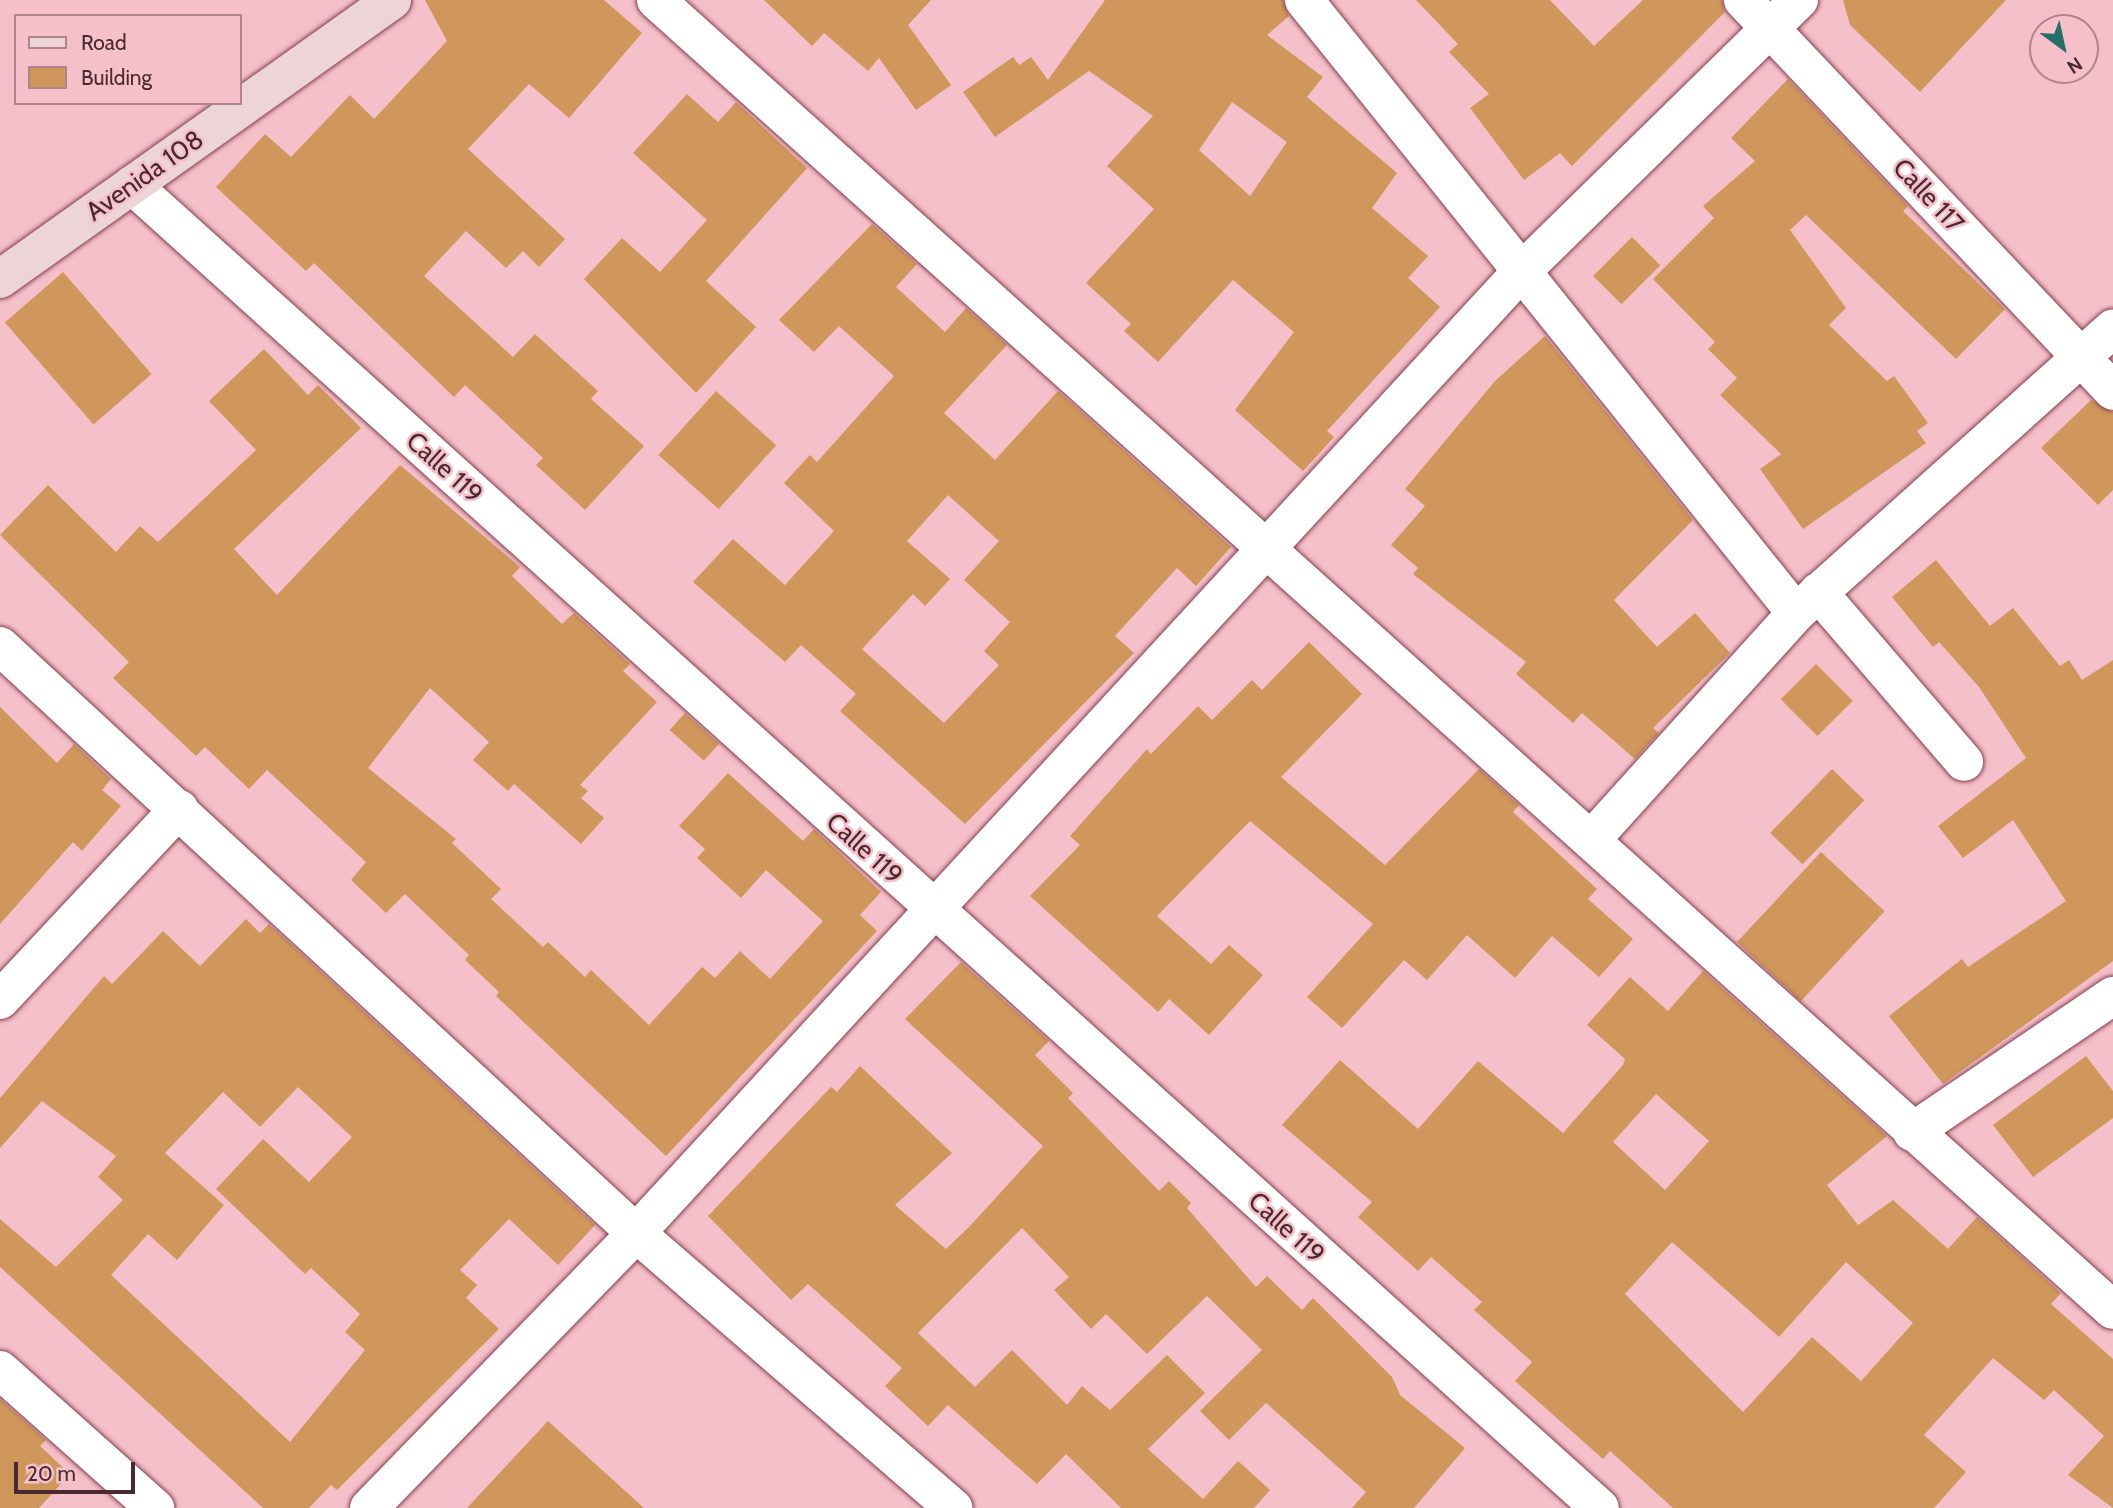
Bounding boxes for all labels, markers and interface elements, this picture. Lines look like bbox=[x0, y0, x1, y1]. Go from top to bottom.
legend bbox=[14, 14, 242, 105]
north arrow bbox=[2029, 14, 2099, 84]
text: Road bbox=[81, 30, 127, 55]
text: N bbox=[2063, 52, 2087, 79]
text: Building bbox=[81, 65, 152, 90]
street label: Avenida 108 bbox=[80, 124, 210, 228]
street label: Calle 117 bbox=[1886, 153, 1970, 239]
street label: Calle 119 bbox=[400, 426, 488, 510]
street label: Calle 119 bbox=[820, 807, 908, 891]
street label: Calle 119 bbox=[1242, 1186, 1330, 1270]
scale bar bbox=[18, 1448, 138, 1492]
text: 20 m bbox=[27, 1461, 76, 1486]

